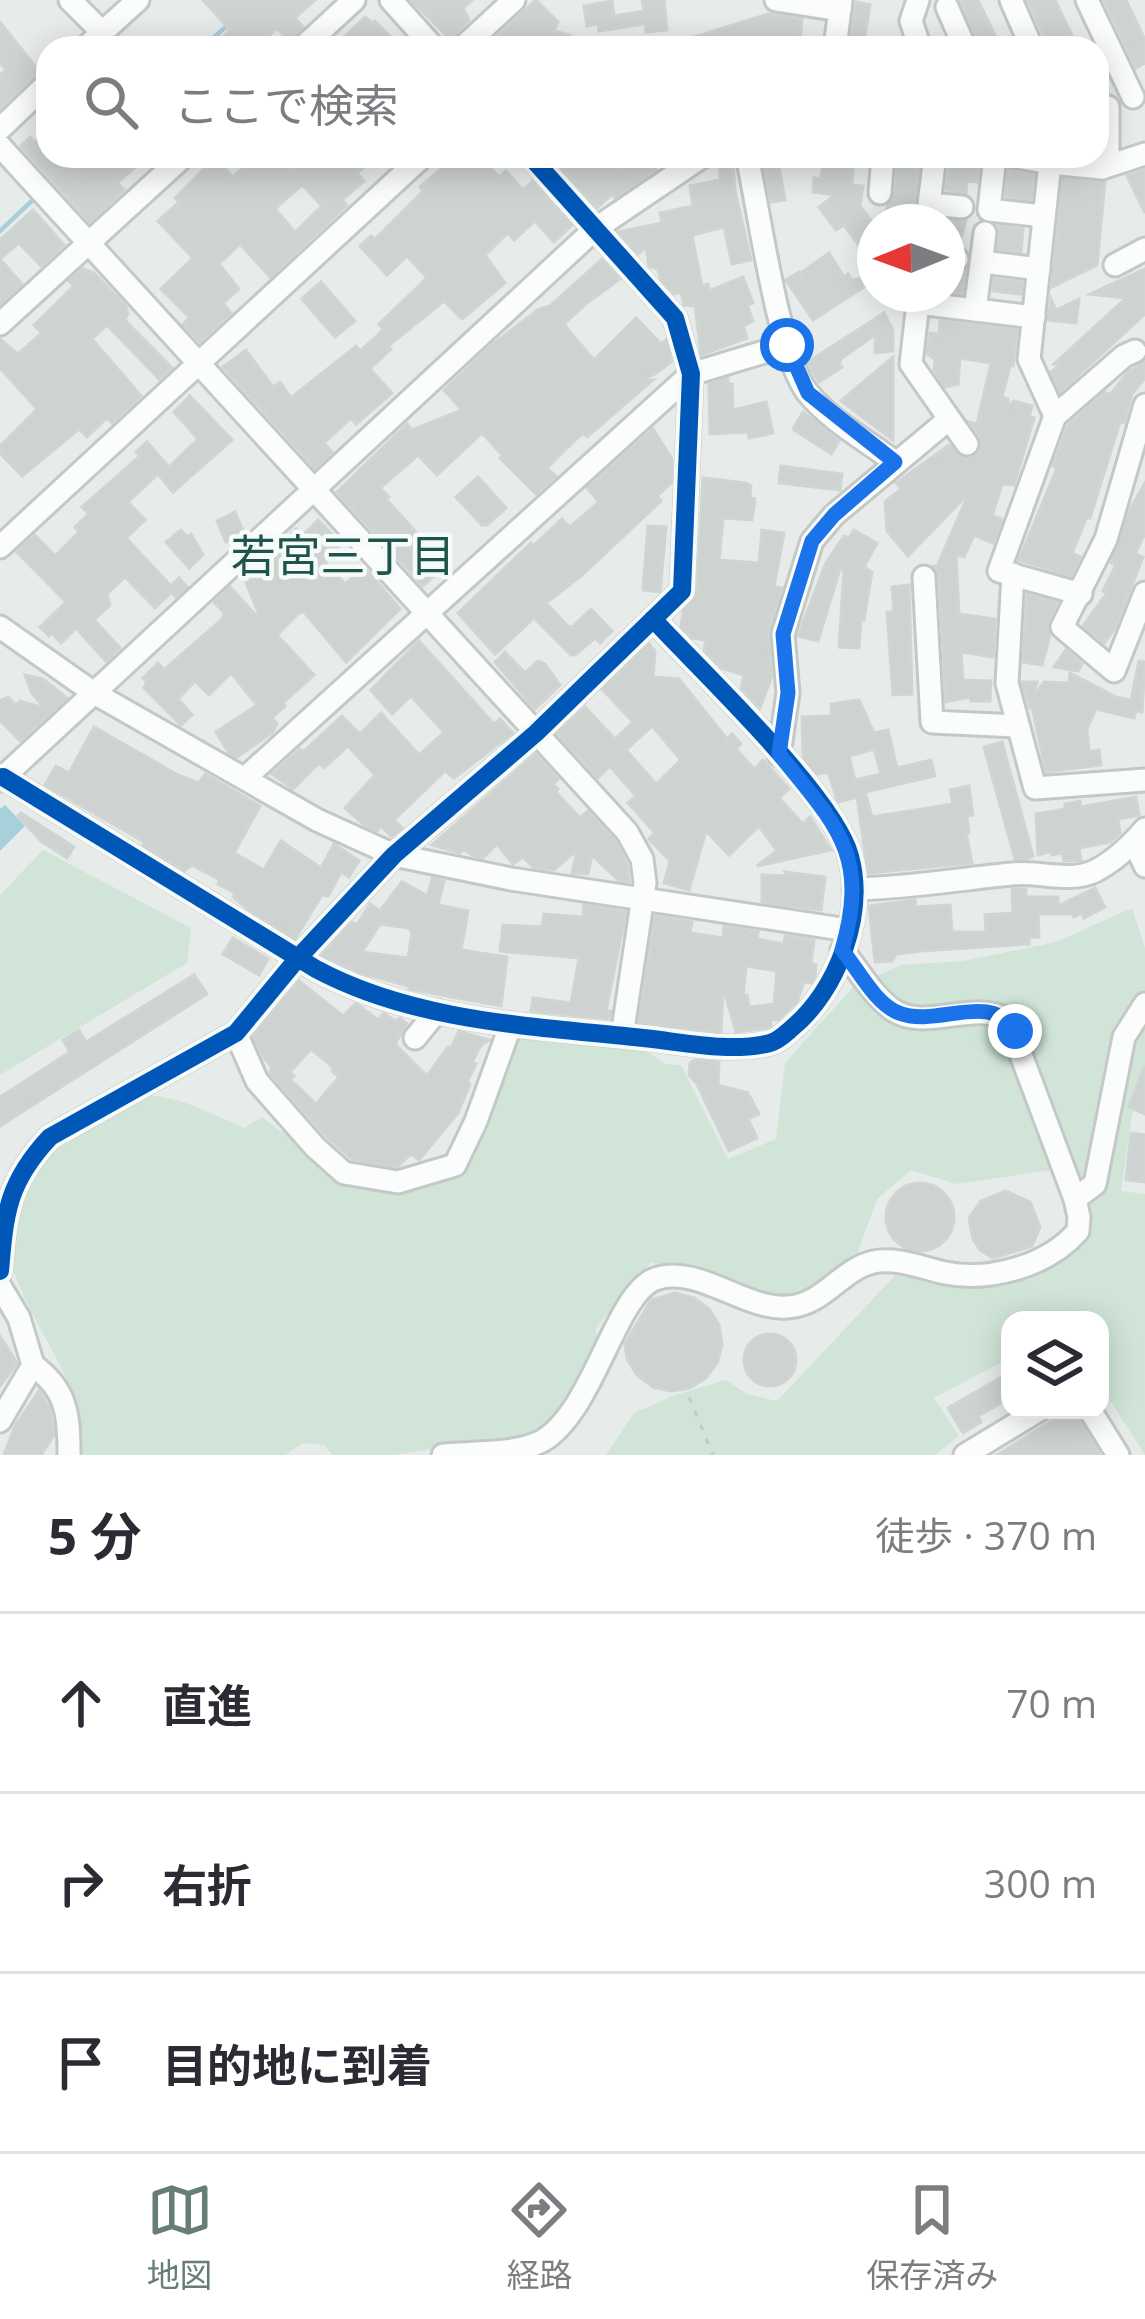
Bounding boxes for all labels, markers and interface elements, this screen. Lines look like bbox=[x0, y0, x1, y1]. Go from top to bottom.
search box bbox=[36, 36, 1109, 168]
icon: search bbox=[78, 69, 144, 135]
text: ここで検索 bbox=[174, 74, 399, 135]
north arrow bbox=[857, 204, 965, 312]
route start bbox=[760, 318, 814, 372]
district label: 若宮三丁目 bbox=[230, 524, 456, 585]
route end bbox=[988, 1004, 1042, 1058]
map controls bbox=[1001, 1311, 1109, 1419]
button: layers bbox=[1001, 1311, 1109, 1419]
text: 5 分 bbox=[48, 1500, 141, 1570]
text: 徒歩 · 370 m bbox=[875, 1508, 1097, 1561]
icon: ahead bbox=[48, 1670, 114, 1736]
text: 直進 bbox=[162, 1674, 252, 1735]
text: 70 m bbox=[1006, 1676, 1097, 1729]
icon: right bbox=[48, 1850, 114, 1916]
text: 右折 bbox=[162, 1854, 252, 1915]
text: 300 m bbox=[984, 1856, 1097, 1909]
icon: arrive bbox=[48, 2030, 114, 2096]
text: 目的地に到着 bbox=[162, 2034, 432, 2095]
tab: 地図 bbox=[147, 2177, 213, 2297]
tab: 経路 bbox=[506, 2177, 572, 2297]
tab: 保存済み bbox=[866, 2177, 998, 2297]

